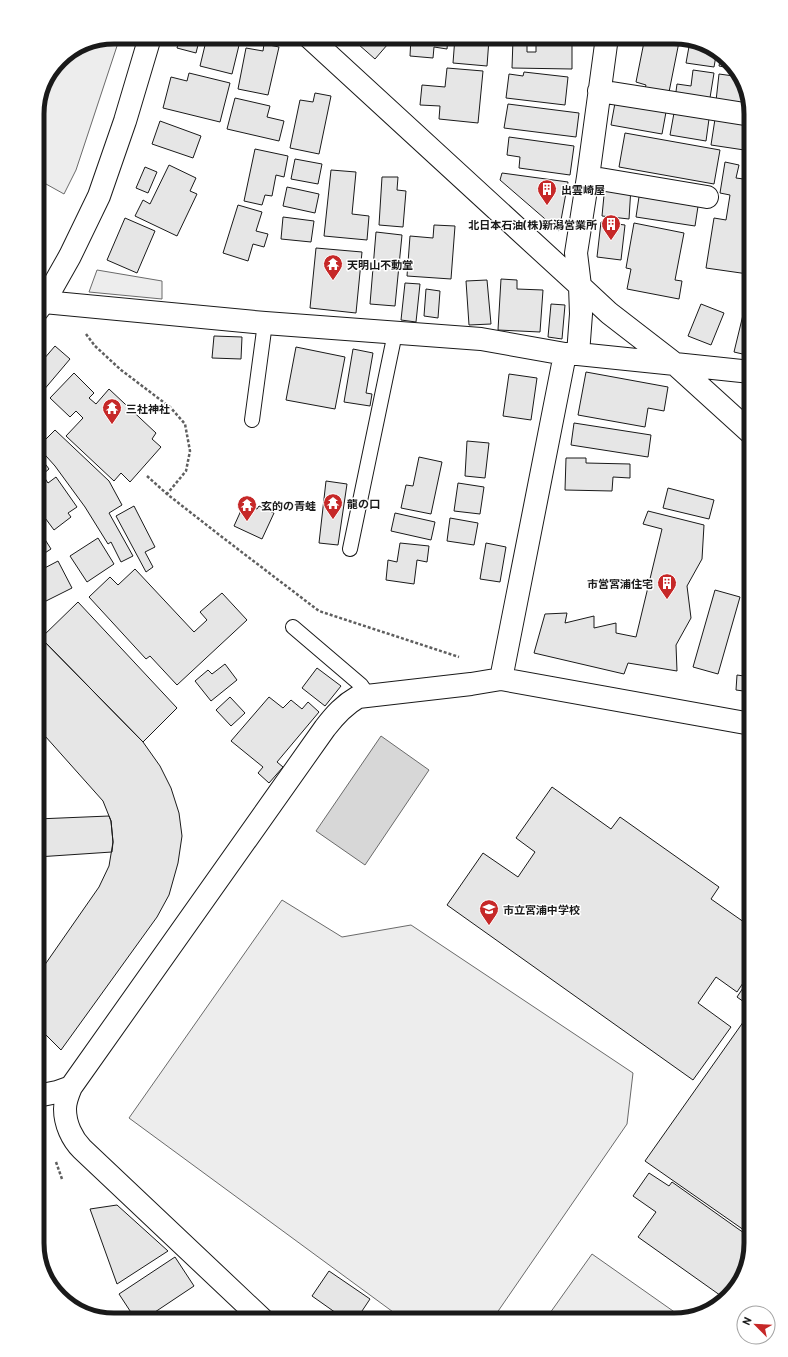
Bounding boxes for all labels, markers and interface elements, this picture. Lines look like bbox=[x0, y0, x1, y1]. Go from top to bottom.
building icon: 出雲崎屋 bbox=[536, 178, 558, 206]
place label: 出雲崎屋 bbox=[561, 183, 605, 196]
building icon: 北日本石油(株)新潟営業所 bbox=[600, 213, 622, 241]
place label: 北日本石油(株)新潟営業所 bbox=[468, 218, 597, 231]
temple icon: 天明山不動堂 bbox=[322, 253, 344, 281]
place label: 天明山不動堂 bbox=[347, 258, 413, 271]
temple icon: 三社神社 bbox=[101, 397, 123, 425]
place label: 三社神社 bbox=[126, 402, 170, 415]
temple icon: 龍の口 bbox=[322, 492, 344, 520]
temple icon: 玄的の青蛙 bbox=[236, 494, 258, 522]
place label: 龍の口 bbox=[347, 497, 380, 510]
place label: 玄的の青蛙 bbox=[261, 499, 316, 512]
building icon: 市営宮浦住宅 bbox=[656, 572, 678, 600]
place label: 市営宮浦住宅 bbox=[587, 577, 653, 590]
school or university icon: 市立宮浦中学校 bbox=[478, 898, 500, 926]
place label: 市立宮浦中学校 bbox=[503, 903, 580, 916]
north arrow bbox=[736, 1305, 776, 1345]
text: N bbox=[739, 1315, 754, 1327]

